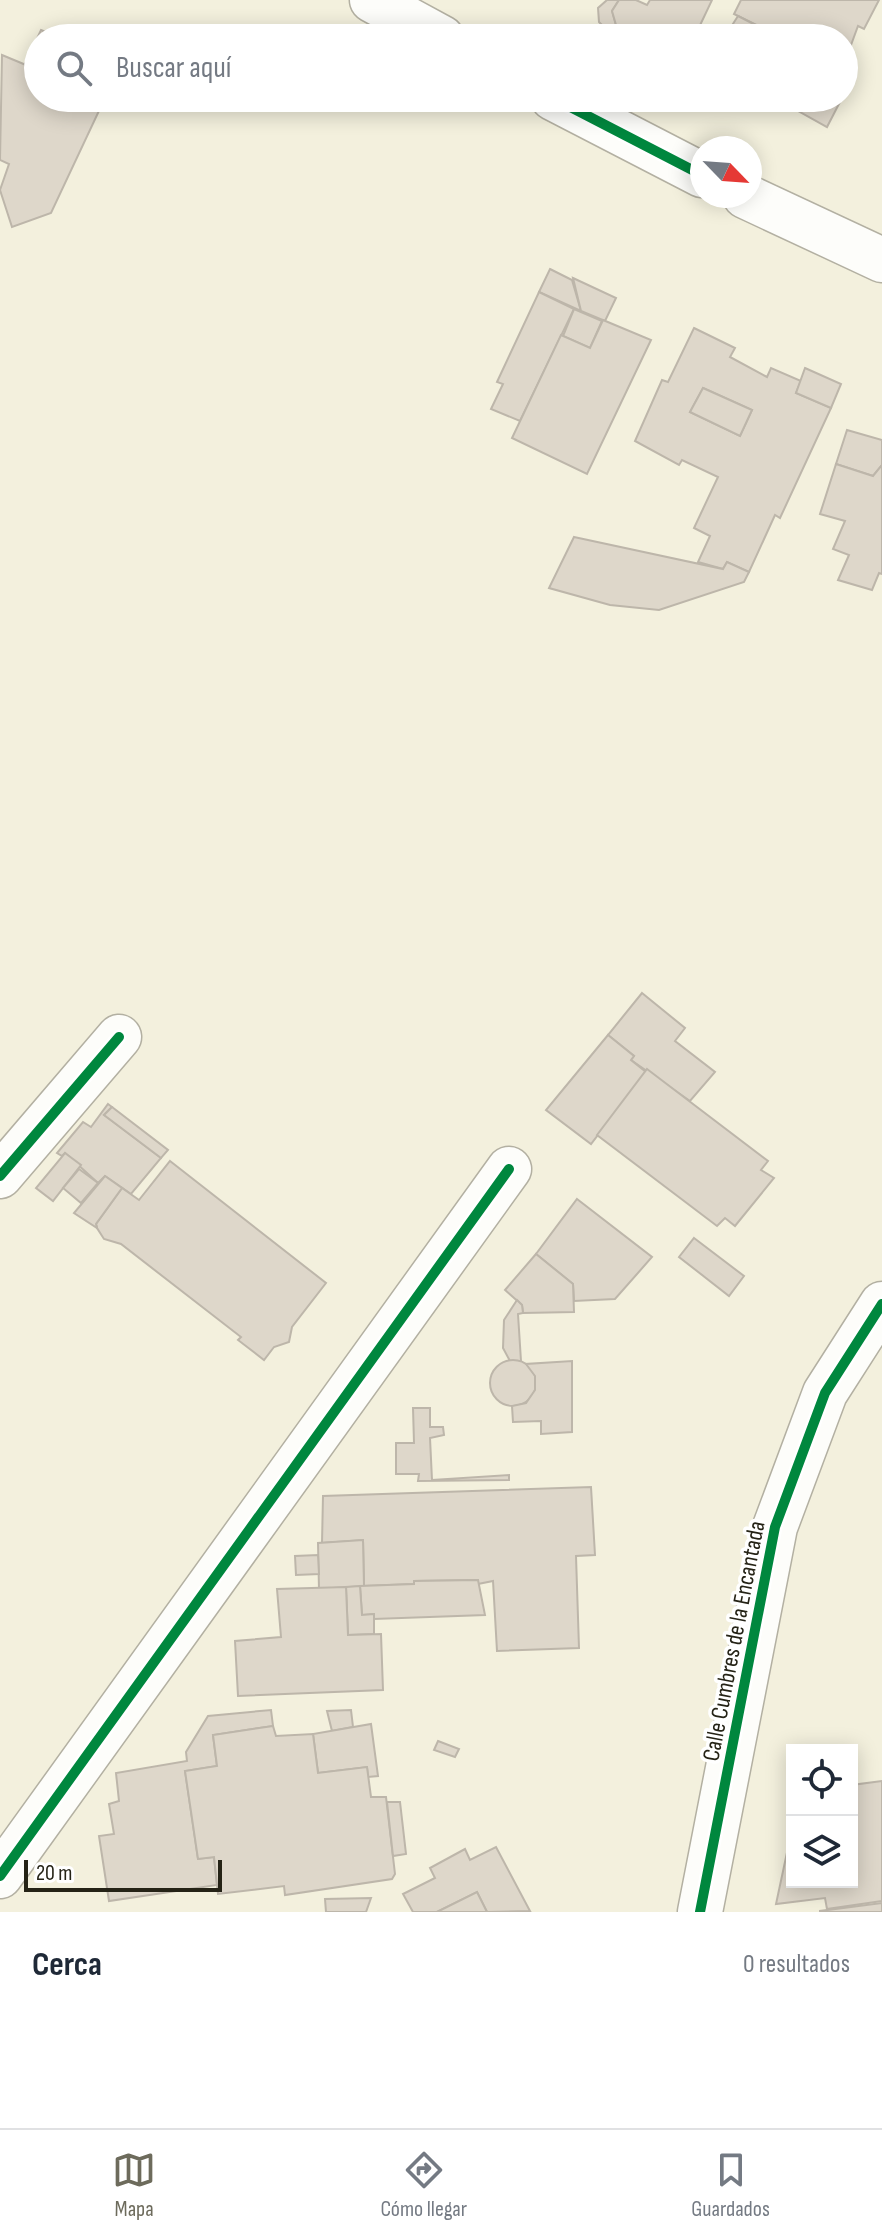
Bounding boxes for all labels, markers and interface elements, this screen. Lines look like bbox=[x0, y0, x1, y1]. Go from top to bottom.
search box bbox=[24, 24, 858, 112]
icon: search bbox=[52, 46, 96, 90]
text: Buscar aquí bbox=[116, 50, 231, 86]
north arrow bbox=[690, 136, 762, 208]
street label: Calle Cumbres de la Encantada bbox=[696, 1518, 772, 1764]
map controls bbox=[786, 1744, 858, 1888]
button: locate bbox=[786, 1744, 858, 1816]
button: layers bbox=[786, 1816, 858, 1888]
scale bar bbox=[24, 1856, 222, 1892]
text: 20 m bbox=[36, 1860, 73, 1887]
text: Cerca bbox=[32, 1944, 102, 1985]
text: 0 resultados bbox=[743, 1949, 850, 1980]
tab: Mapa bbox=[112, 2148, 156, 2223]
tab: Cómo llegar bbox=[380, 2148, 467, 2223]
tab: Guardados bbox=[691, 2148, 770, 2223]

